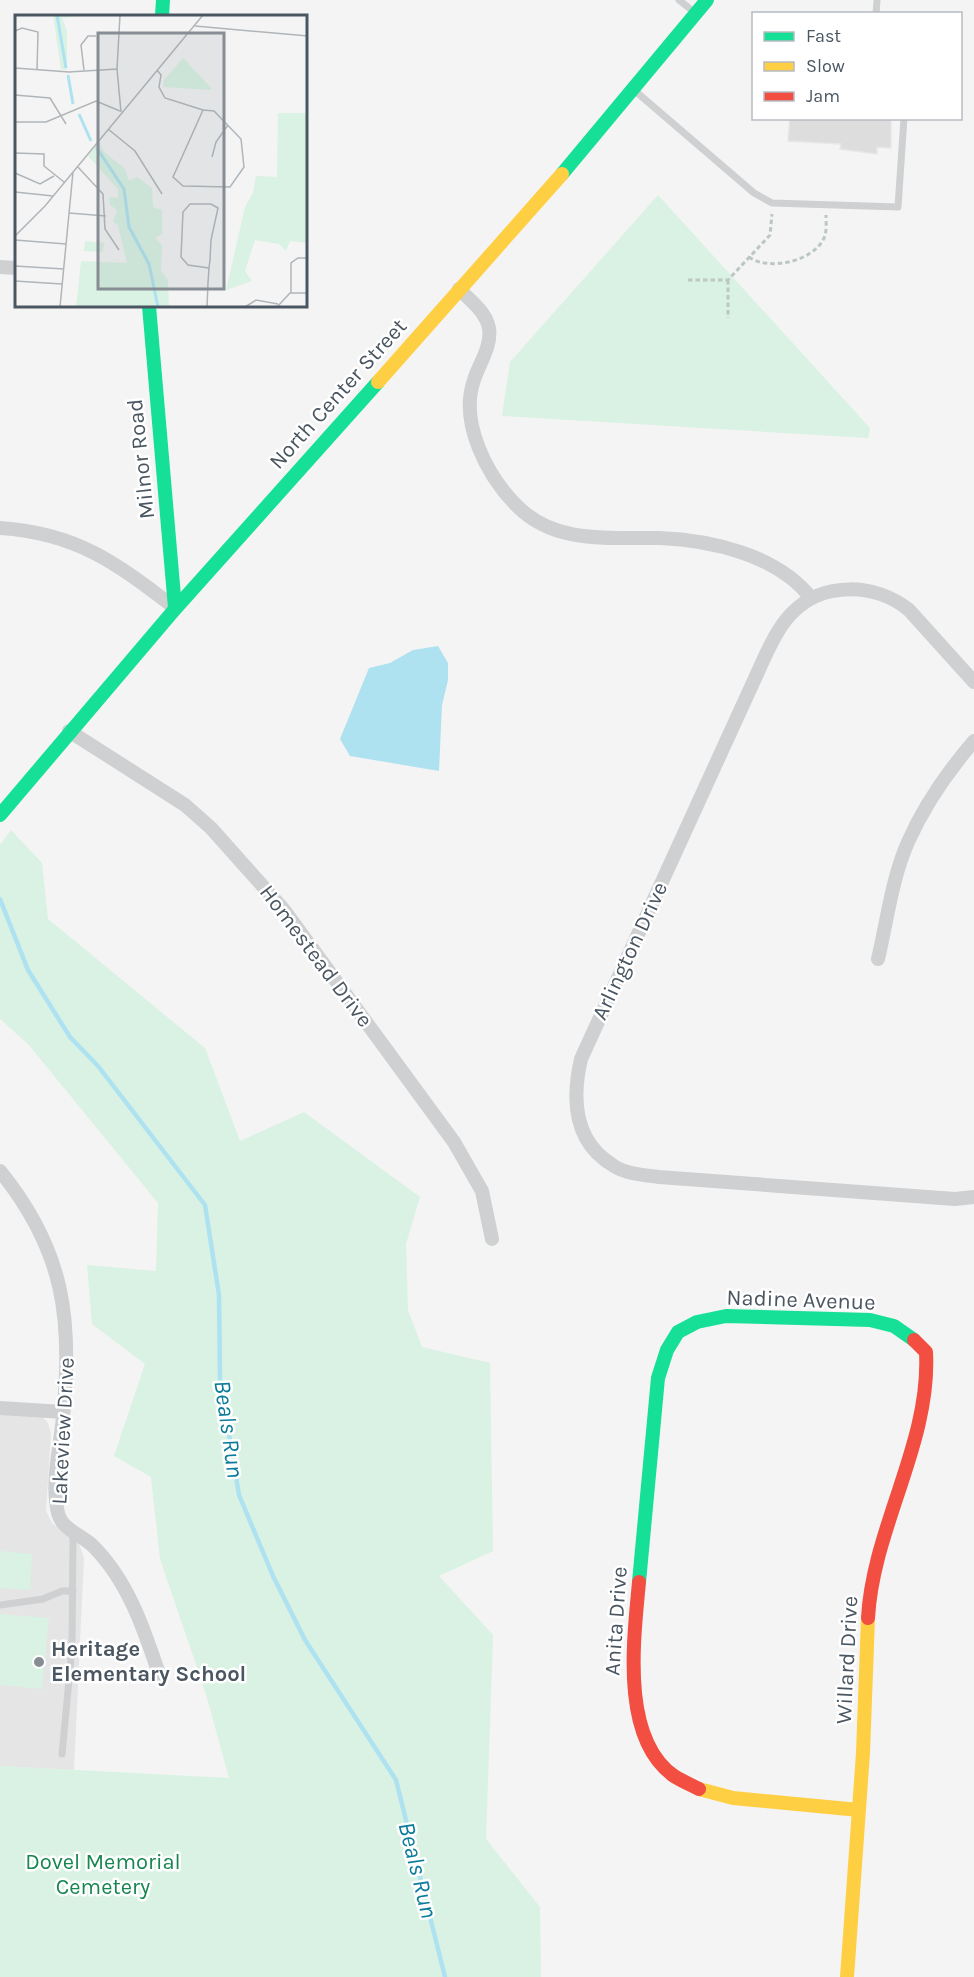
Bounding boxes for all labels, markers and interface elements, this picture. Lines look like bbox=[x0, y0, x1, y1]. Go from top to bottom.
legend bbox=[752, 12, 962, 120]
inset map bbox=[15, 15, 308, 308]
text: Fast bbox=[806, 25, 841, 47]
text: Slow bbox=[806, 55, 845, 77]
text: Jam bbox=[806, 85, 840, 107]
street label: North Center Street bbox=[264, 314, 412, 474]
street label: Milnor Road bbox=[122, 398, 160, 520]
street label: Arlington Drive bbox=[587, 878, 673, 1024]
street label: Homestead Drive bbox=[254, 880, 378, 1032]
street label: Nadine Avenue bbox=[726, 1284, 876, 1316]
street label: Lakeview Drive bbox=[46, 1357, 80, 1505]
water label: Beals Run bbox=[208, 1378, 250, 1480]
street label: Anita Drive bbox=[599, 1565, 633, 1677]
street label: Willard Drive bbox=[831, 1595, 863, 1725]
place label: Heritage Elementary School bbox=[51, 1636, 246, 1687]
marker: Heritage Elementary School bbox=[32, 1655, 46, 1669]
water label: Beals Run bbox=[392, 1819, 444, 1921]
park label: Dovel Memorial Cemetery bbox=[25, 1849, 181, 1900]

